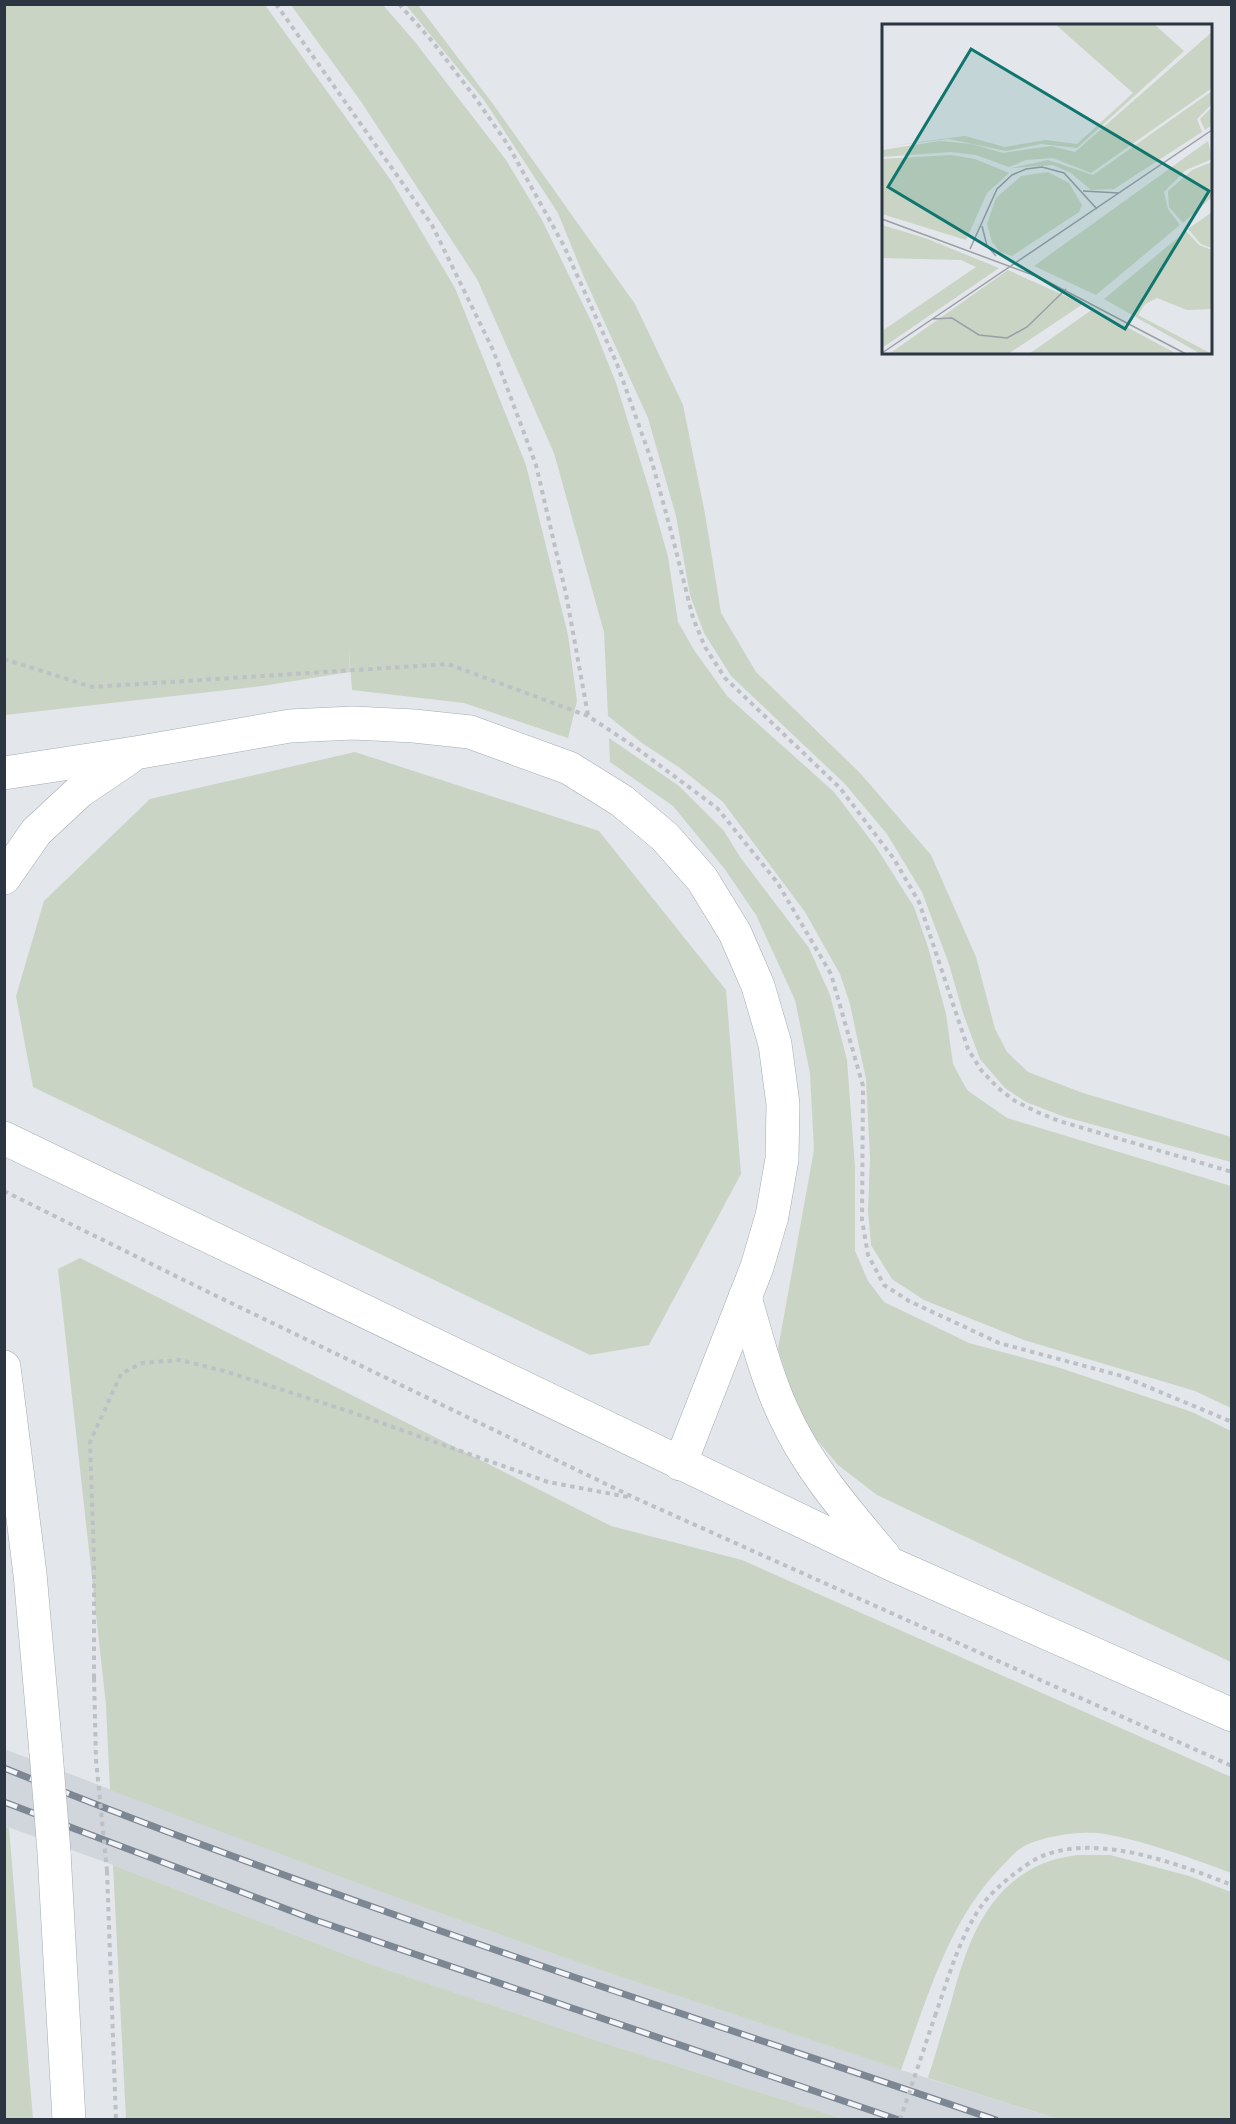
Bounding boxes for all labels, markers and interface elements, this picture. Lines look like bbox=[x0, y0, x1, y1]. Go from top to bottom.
inset map bbox=[882, 24, 1212, 354]

